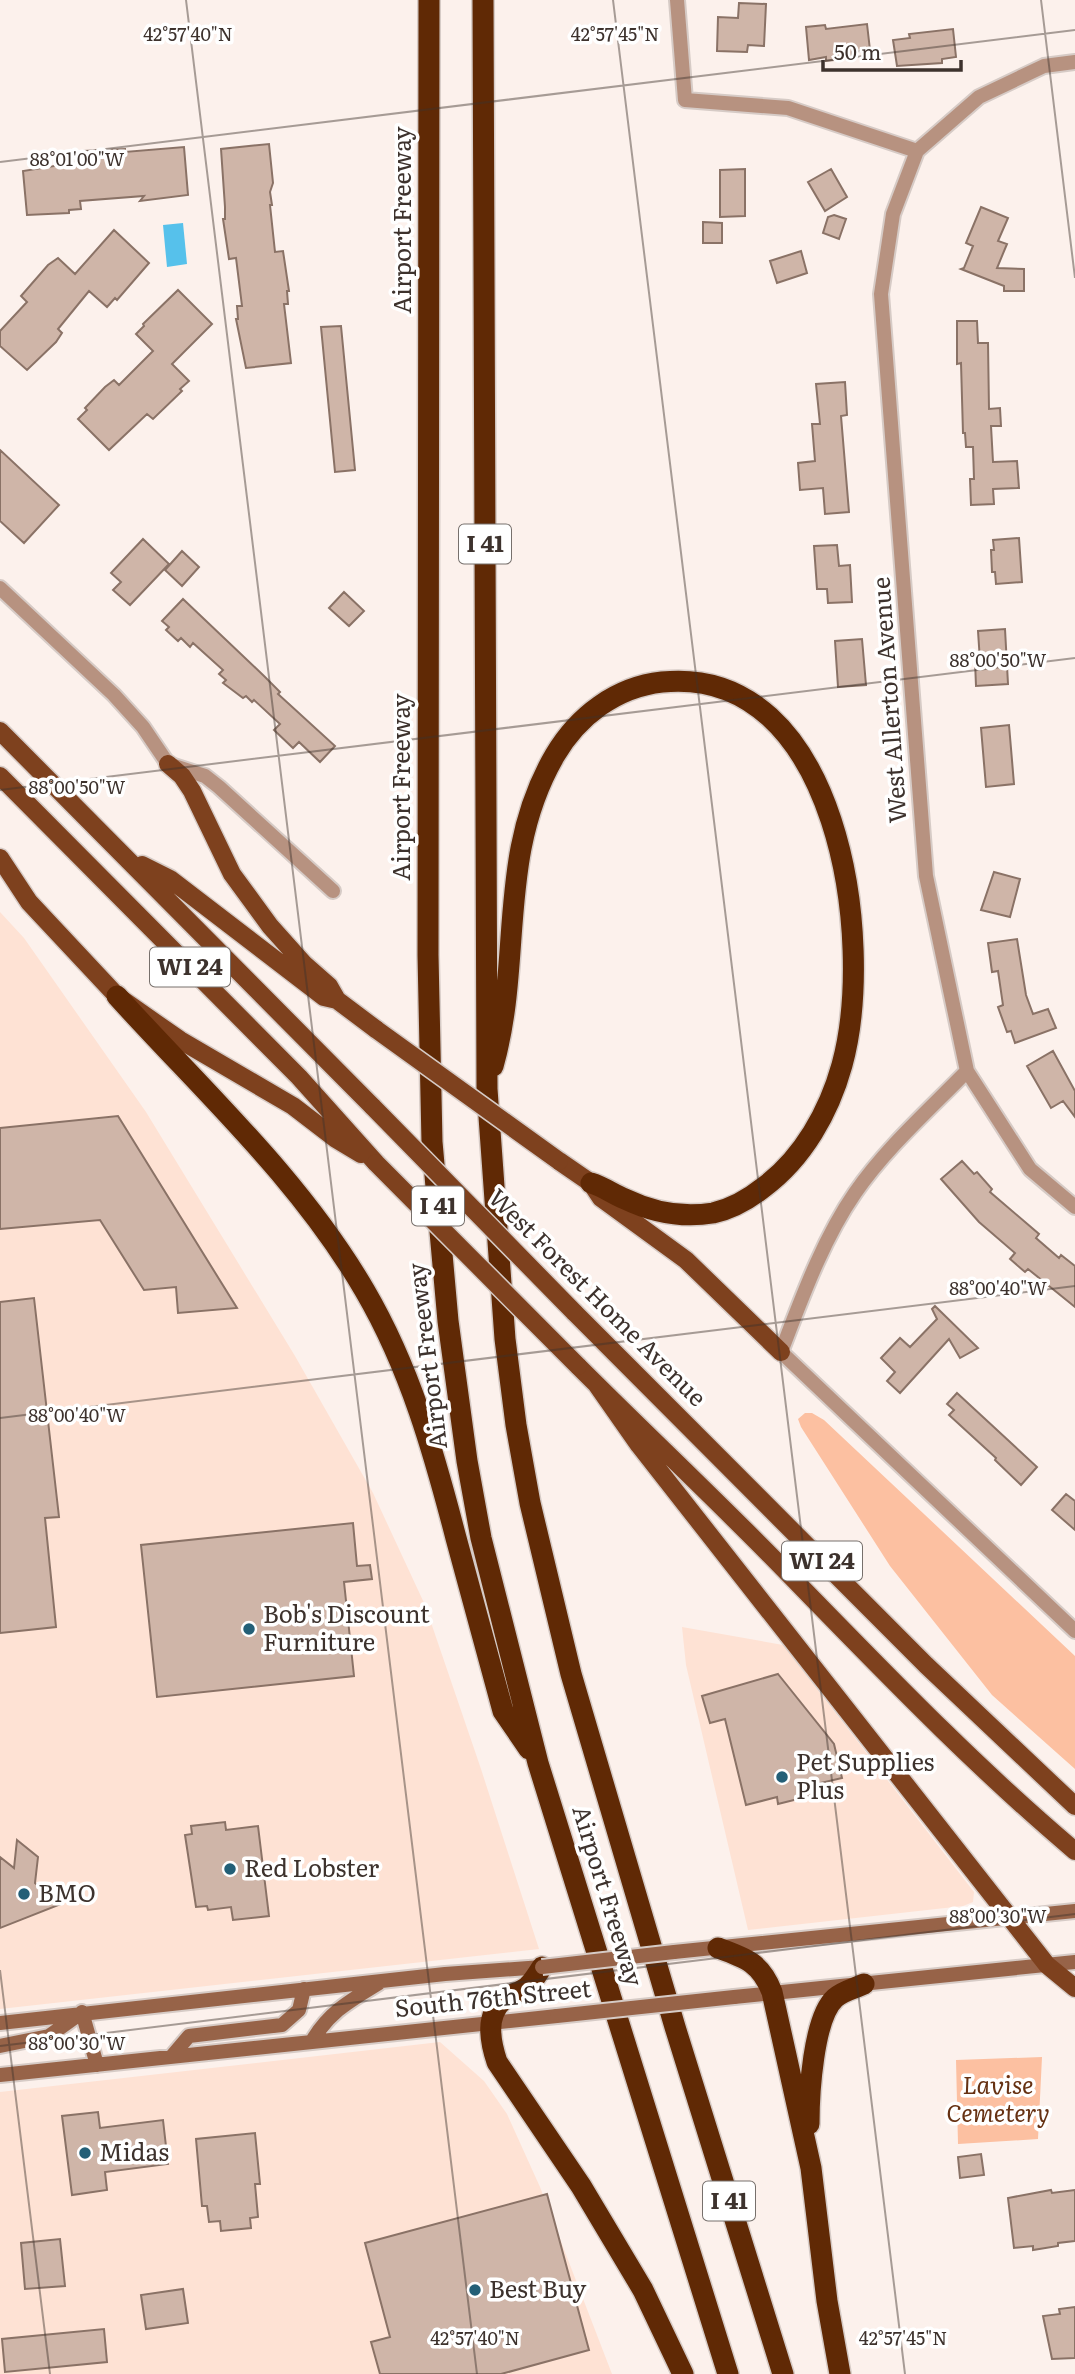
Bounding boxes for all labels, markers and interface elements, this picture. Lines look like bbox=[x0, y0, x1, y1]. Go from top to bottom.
text: 42°57'40"N bbox=[143, 20, 233, 47]
text: 42°57'45"N bbox=[571, 20, 659, 47]
scale bar bbox=[823, 28, 961, 72]
text: 50 m bbox=[834, 35, 881, 66]
street label: Airport Freeway bbox=[383, 126, 418, 314]
text: 88°01'00"W bbox=[30, 145, 125, 172]
road number: I 41 bbox=[459, 524, 511, 564]
street label: West Allerton Avenue bbox=[861, 576, 914, 824]
text: 88°00'50"W bbox=[950, 646, 1047, 673]
street label: Airport Freeway bbox=[382, 693, 417, 881]
text: 88°00'50"W bbox=[29, 773, 126, 800]
road number: WI 24 bbox=[150, 948, 230, 986]
street label: West Forest Home Avenue bbox=[482, 1179, 716, 1413]
road number: I 41 bbox=[412, 1186, 464, 1226]
street label: Airport Freeway bbox=[397, 1261, 454, 1451]
text: 88°00'40"W bbox=[949, 1274, 1047, 1301]
text: 88°00'40"W bbox=[28, 1401, 126, 1428]
road number: WI 24 bbox=[782, 1542, 862, 1580]
place label: Bob's Discount Furniture bbox=[263, 1595, 430, 1658]
marker: Bob's Discount Furniture bbox=[241, 1621, 257, 1637]
place label: Pet Supplies Plus bbox=[796, 1743, 935, 1806]
marker: Pet Supplies Plus bbox=[774, 1769, 790, 1785]
street label: Airport Freeway bbox=[565, 1801, 654, 1990]
place label: Red Lobster bbox=[244, 1849, 380, 1884]
marker: Red Lobster bbox=[222, 1861, 238, 1877]
place label: BMO bbox=[38, 1874, 96, 1909]
marker: BMO bbox=[16, 1886, 32, 1902]
text: 88°00'30"W bbox=[949, 1902, 1047, 1929]
street label: South 76th Street bbox=[393, 1969, 593, 2024]
text: 88°00'30"W bbox=[28, 2029, 126, 2056]
park label: Lavise Cemetery bbox=[946, 2066, 1050, 2129]
place label: Midas bbox=[99, 2133, 169, 2168]
marker: Midas bbox=[77, 2145, 93, 2161]
road number: I 41 bbox=[703, 2182, 755, 2220]
place label: Best Buy bbox=[489, 2270, 586, 2305]
marker: Best Buy bbox=[467, 2282, 483, 2298]
text: 42°57'40"N bbox=[430, 2324, 520, 2351]
text: 42°57'45"N bbox=[859, 2324, 947, 2351]

